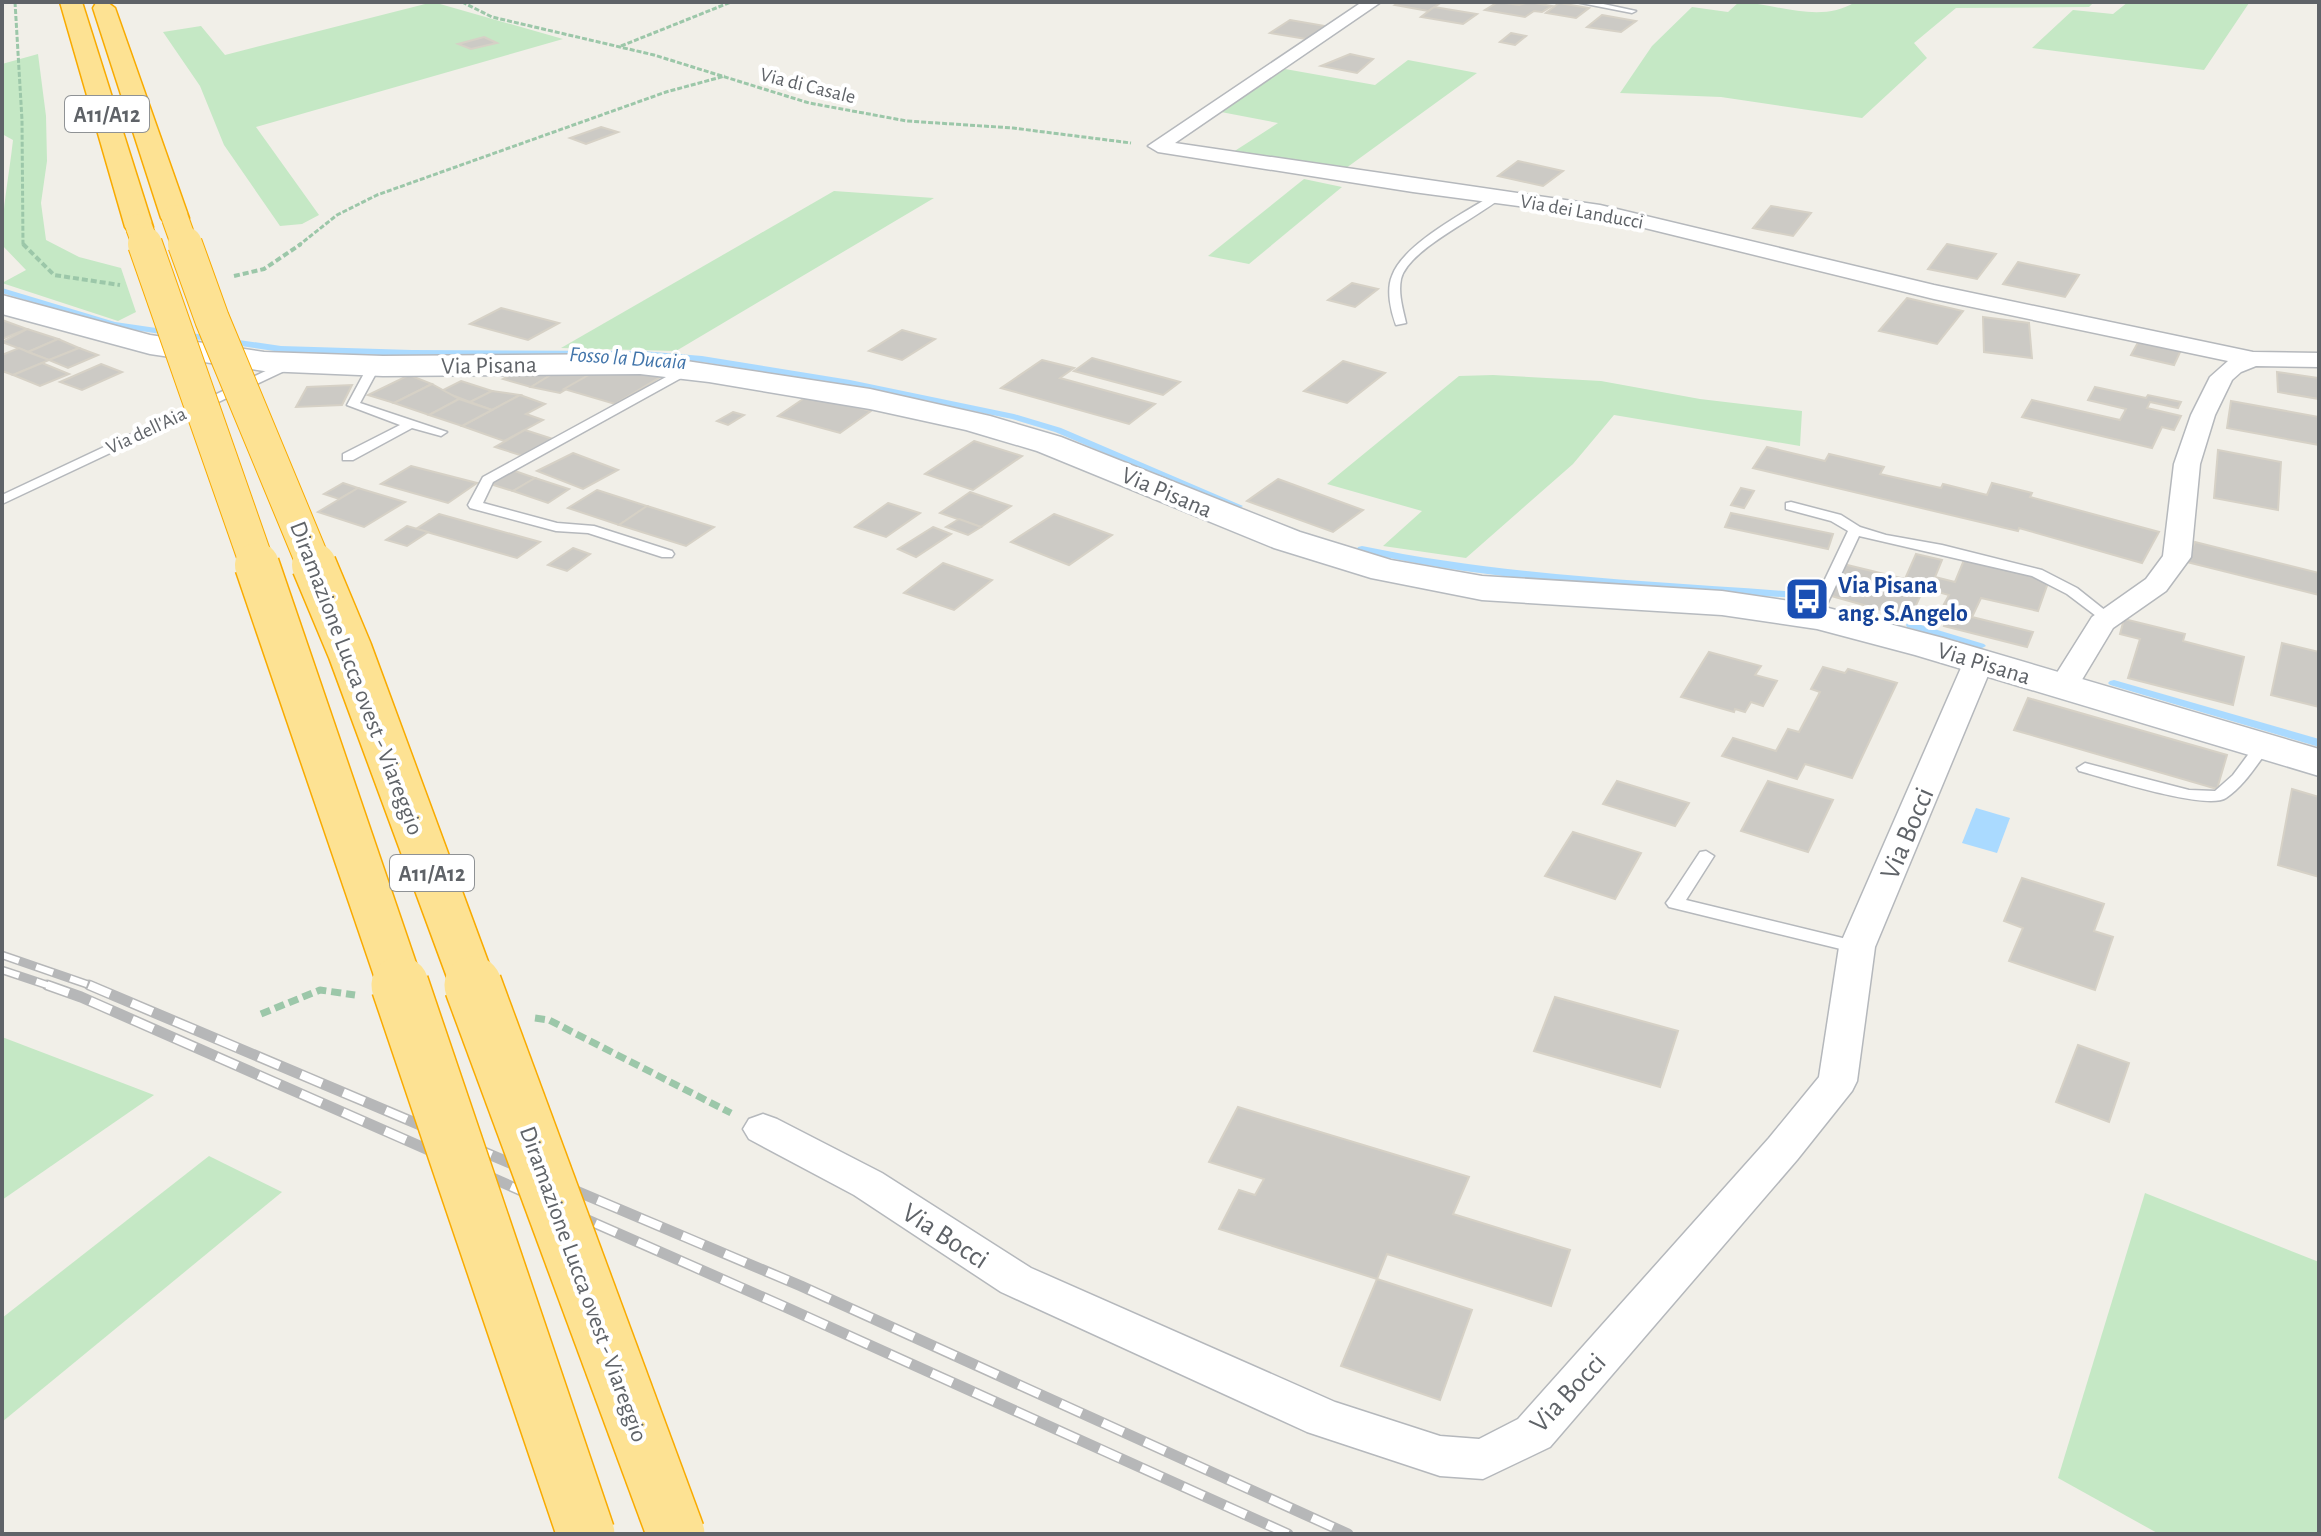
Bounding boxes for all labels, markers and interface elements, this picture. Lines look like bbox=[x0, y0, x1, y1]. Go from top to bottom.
street label: Via di Casale bbox=[758, 64, 858, 107]
road number: A11/A12 bbox=[65, 96, 149, 132]
street label: Via dei Landucci bbox=[1519, 191, 1645, 233]
water label: Fosso la Ducaia bbox=[569, 343, 687, 373]
street label: Via Pisana bbox=[441, 353, 537, 379]
street label: Via dell'Aia bbox=[103, 404, 190, 458]
street label: Via Pisana bbox=[1118, 463, 1215, 523]
street label: Diramazione Lucca ovest - Viareggio bbox=[285, 518, 427, 839]
place label: Via Pisana ang. S.Angelo bbox=[1838, 574, 1968, 626]
bus stop icon: Via Pisana ang. S.Angelo bbox=[1783, 575, 1831, 623]
street label: Via Pisana bbox=[1934, 638, 2033, 689]
street label: Via Bocci bbox=[1876, 784, 1940, 884]
road number: A11/A12 bbox=[390, 855, 474, 891]
street label: Diramazione Lucca ovest - Viareggio bbox=[515, 1123, 651, 1445]
street label: Via Bocci bbox=[897, 1199, 993, 1275]
street label: Via Bocci bbox=[1525, 1348, 1612, 1438]

